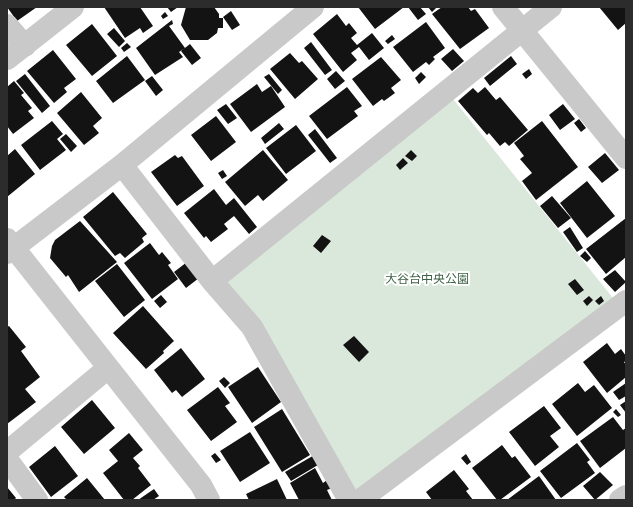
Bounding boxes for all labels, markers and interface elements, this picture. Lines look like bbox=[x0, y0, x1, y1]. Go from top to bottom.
park label: 大谷台中央公園 bbox=[385, 274, 469, 288]

